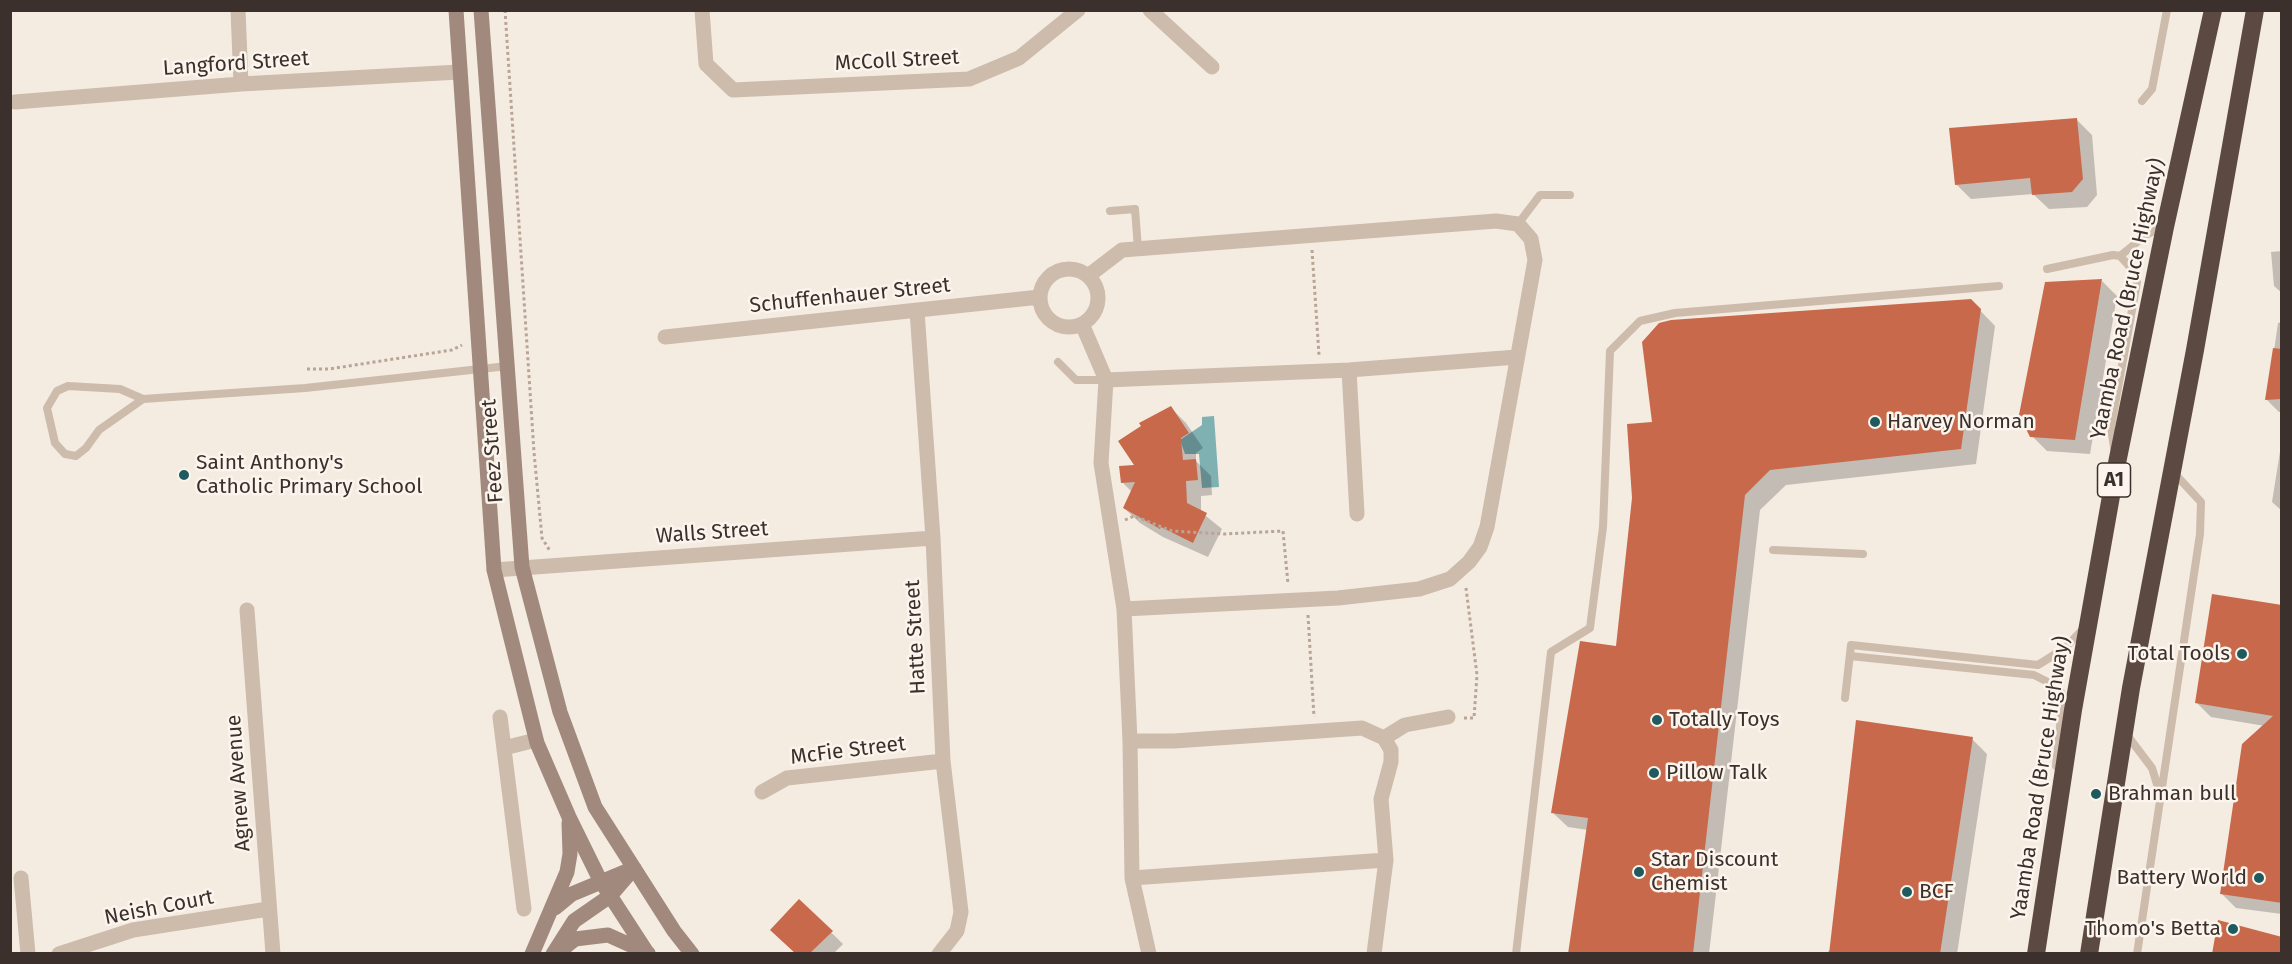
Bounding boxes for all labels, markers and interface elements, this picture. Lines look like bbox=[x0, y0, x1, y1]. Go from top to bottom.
street label: McColl Street bbox=[834, 45, 960, 77]
street label: Langford Street bbox=[162, 46, 310, 82]
street label: Yaamba Road (Bruce Highway) bbox=[2086, 156, 2170, 442]
street label: Schuffenhauer Street bbox=[748, 273, 952, 319]
street label: Feez Street bbox=[477, 398, 509, 504]
place label: Harvey Norman bbox=[1887, 409, 2035, 435]
marker: Harvey Norman bbox=[1868, 415, 1882, 429]
place label: Saint Anthony's Catholic Primary School bbox=[196, 450, 423, 500]
road number: A1 bbox=[2098, 463, 2130, 497]
marker: Saint Anthony's Catholic Primary School bbox=[177, 468, 191, 482]
street label: Walls Street bbox=[655, 517, 769, 549]
street label: Hatte Street bbox=[900, 579, 932, 695]
street label: Yaamba Road (Bruce Highway) bbox=[2006, 634, 2076, 922]
place label: Total Tools bbox=[2127, 641, 2230, 667]
marker: Total Tools bbox=[2235, 647, 2249, 661]
place label: Totally Toys bbox=[1669, 707, 1779, 733]
marker: Totally Toys bbox=[1650, 713, 1664, 727]
street label: Agnew Avenue bbox=[222, 714, 256, 852]
street label: McFie Street bbox=[789, 731, 907, 771]
place label: Pillow Talk bbox=[1666, 760, 1767, 786]
marker: Pillow Talk bbox=[1647, 766, 1661, 780]
place label: Brahman bull bbox=[2108, 781, 2236, 807]
marker: Brahman bull bbox=[2089, 787, 2103, 801]
place label: Star Discount Chemist bbox=[1651, 847, 1778, 897]
marker: Star Discount Chemist bbox=[1632, 865, 1646, 879]
place label: Battery World bbox=[2116, 865, 2247, 891]
marker: Battery World bbox=[2252, 871, 2266, 885]
place label: BCF bbox=[1919, 879, 1954, 905]
street label: Neish Court bbox=[102, 885, 216, 931]
marker: BCF bbox=[1900, 885, 1914, 899]
place label: Thomo's Betta bbox=[2085, 916, 2221, 942]
marker: Thomo's Betta bbox=[2226, 922, 2240, 936]

